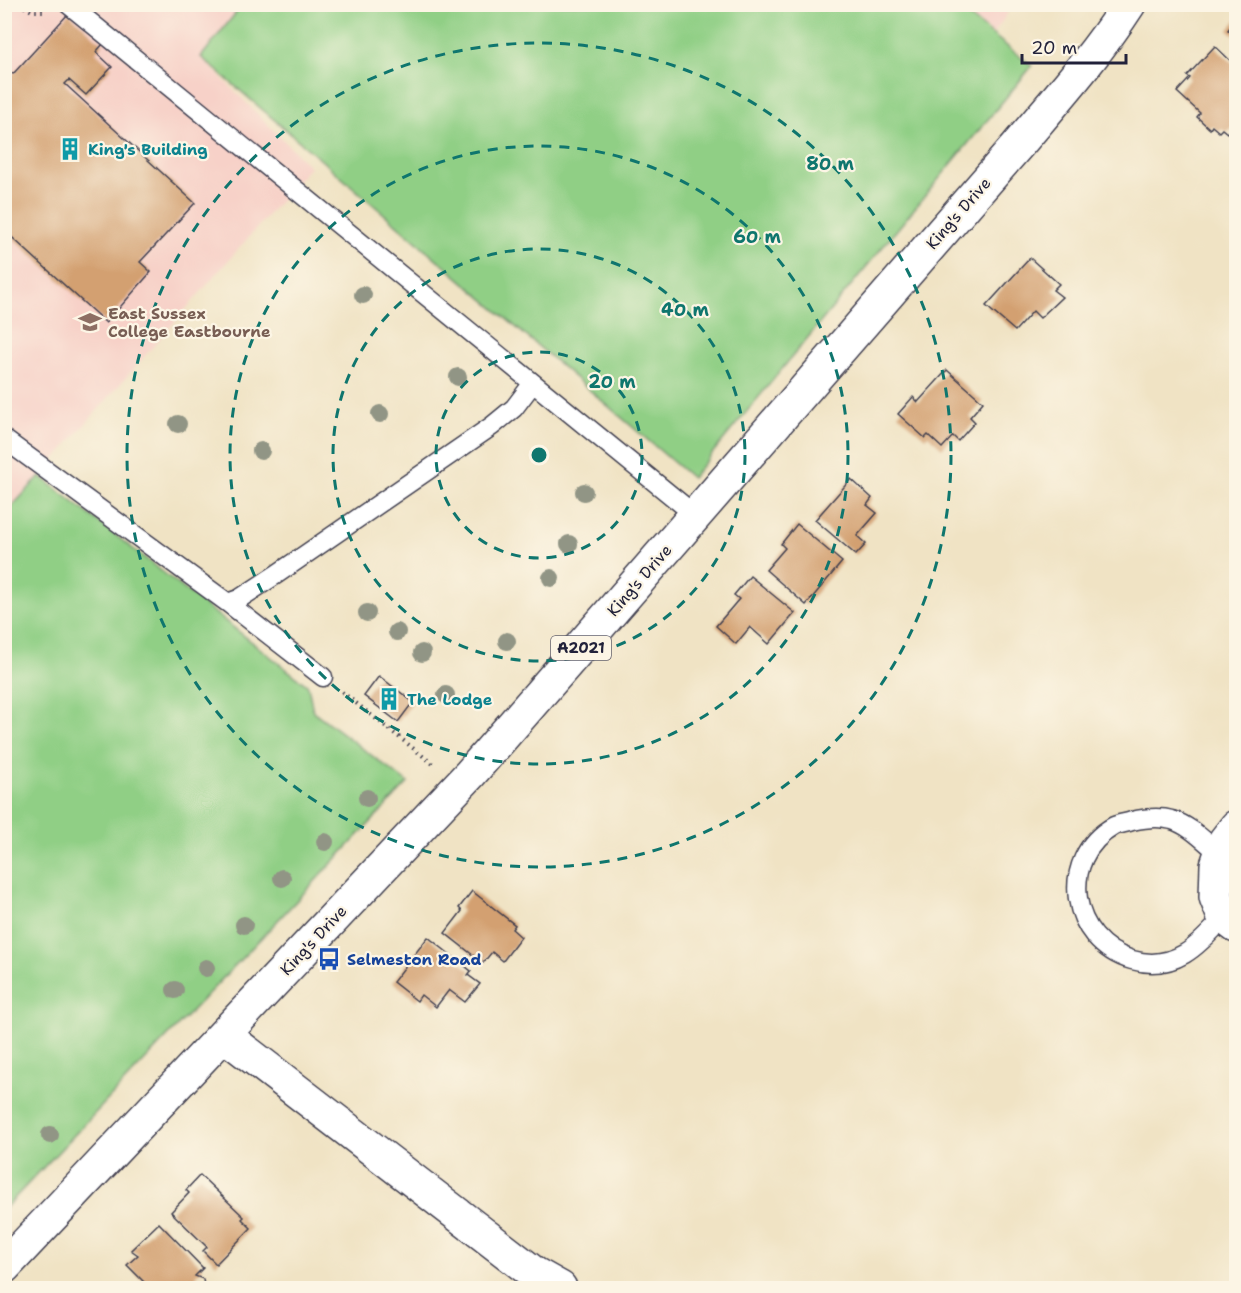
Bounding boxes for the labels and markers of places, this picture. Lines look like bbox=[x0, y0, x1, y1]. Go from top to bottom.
building icon: King's Building bbox=[57, 136, 83, 162]
place label: King's Building bbox=[88, 139, 208, 160]
place label: East Sussex College Eastbourne bbox=[108, 303, 271, 342]
school or university icon: East Sussex College Eastbourne bbox=[77, 309, 103, 335]
centre of rings bbox=[529, 445, 549, 465]
building icon: The Lodge bbox=[376, 686, 402, 712]
place label: The Lodge bbox=[407, 689, 493, 710]
bus stop icon: Selmeston Road bbox=[316, 946, 342, 972]
place label: Selmeston Road bbox=[347, 949, 481, 970]

